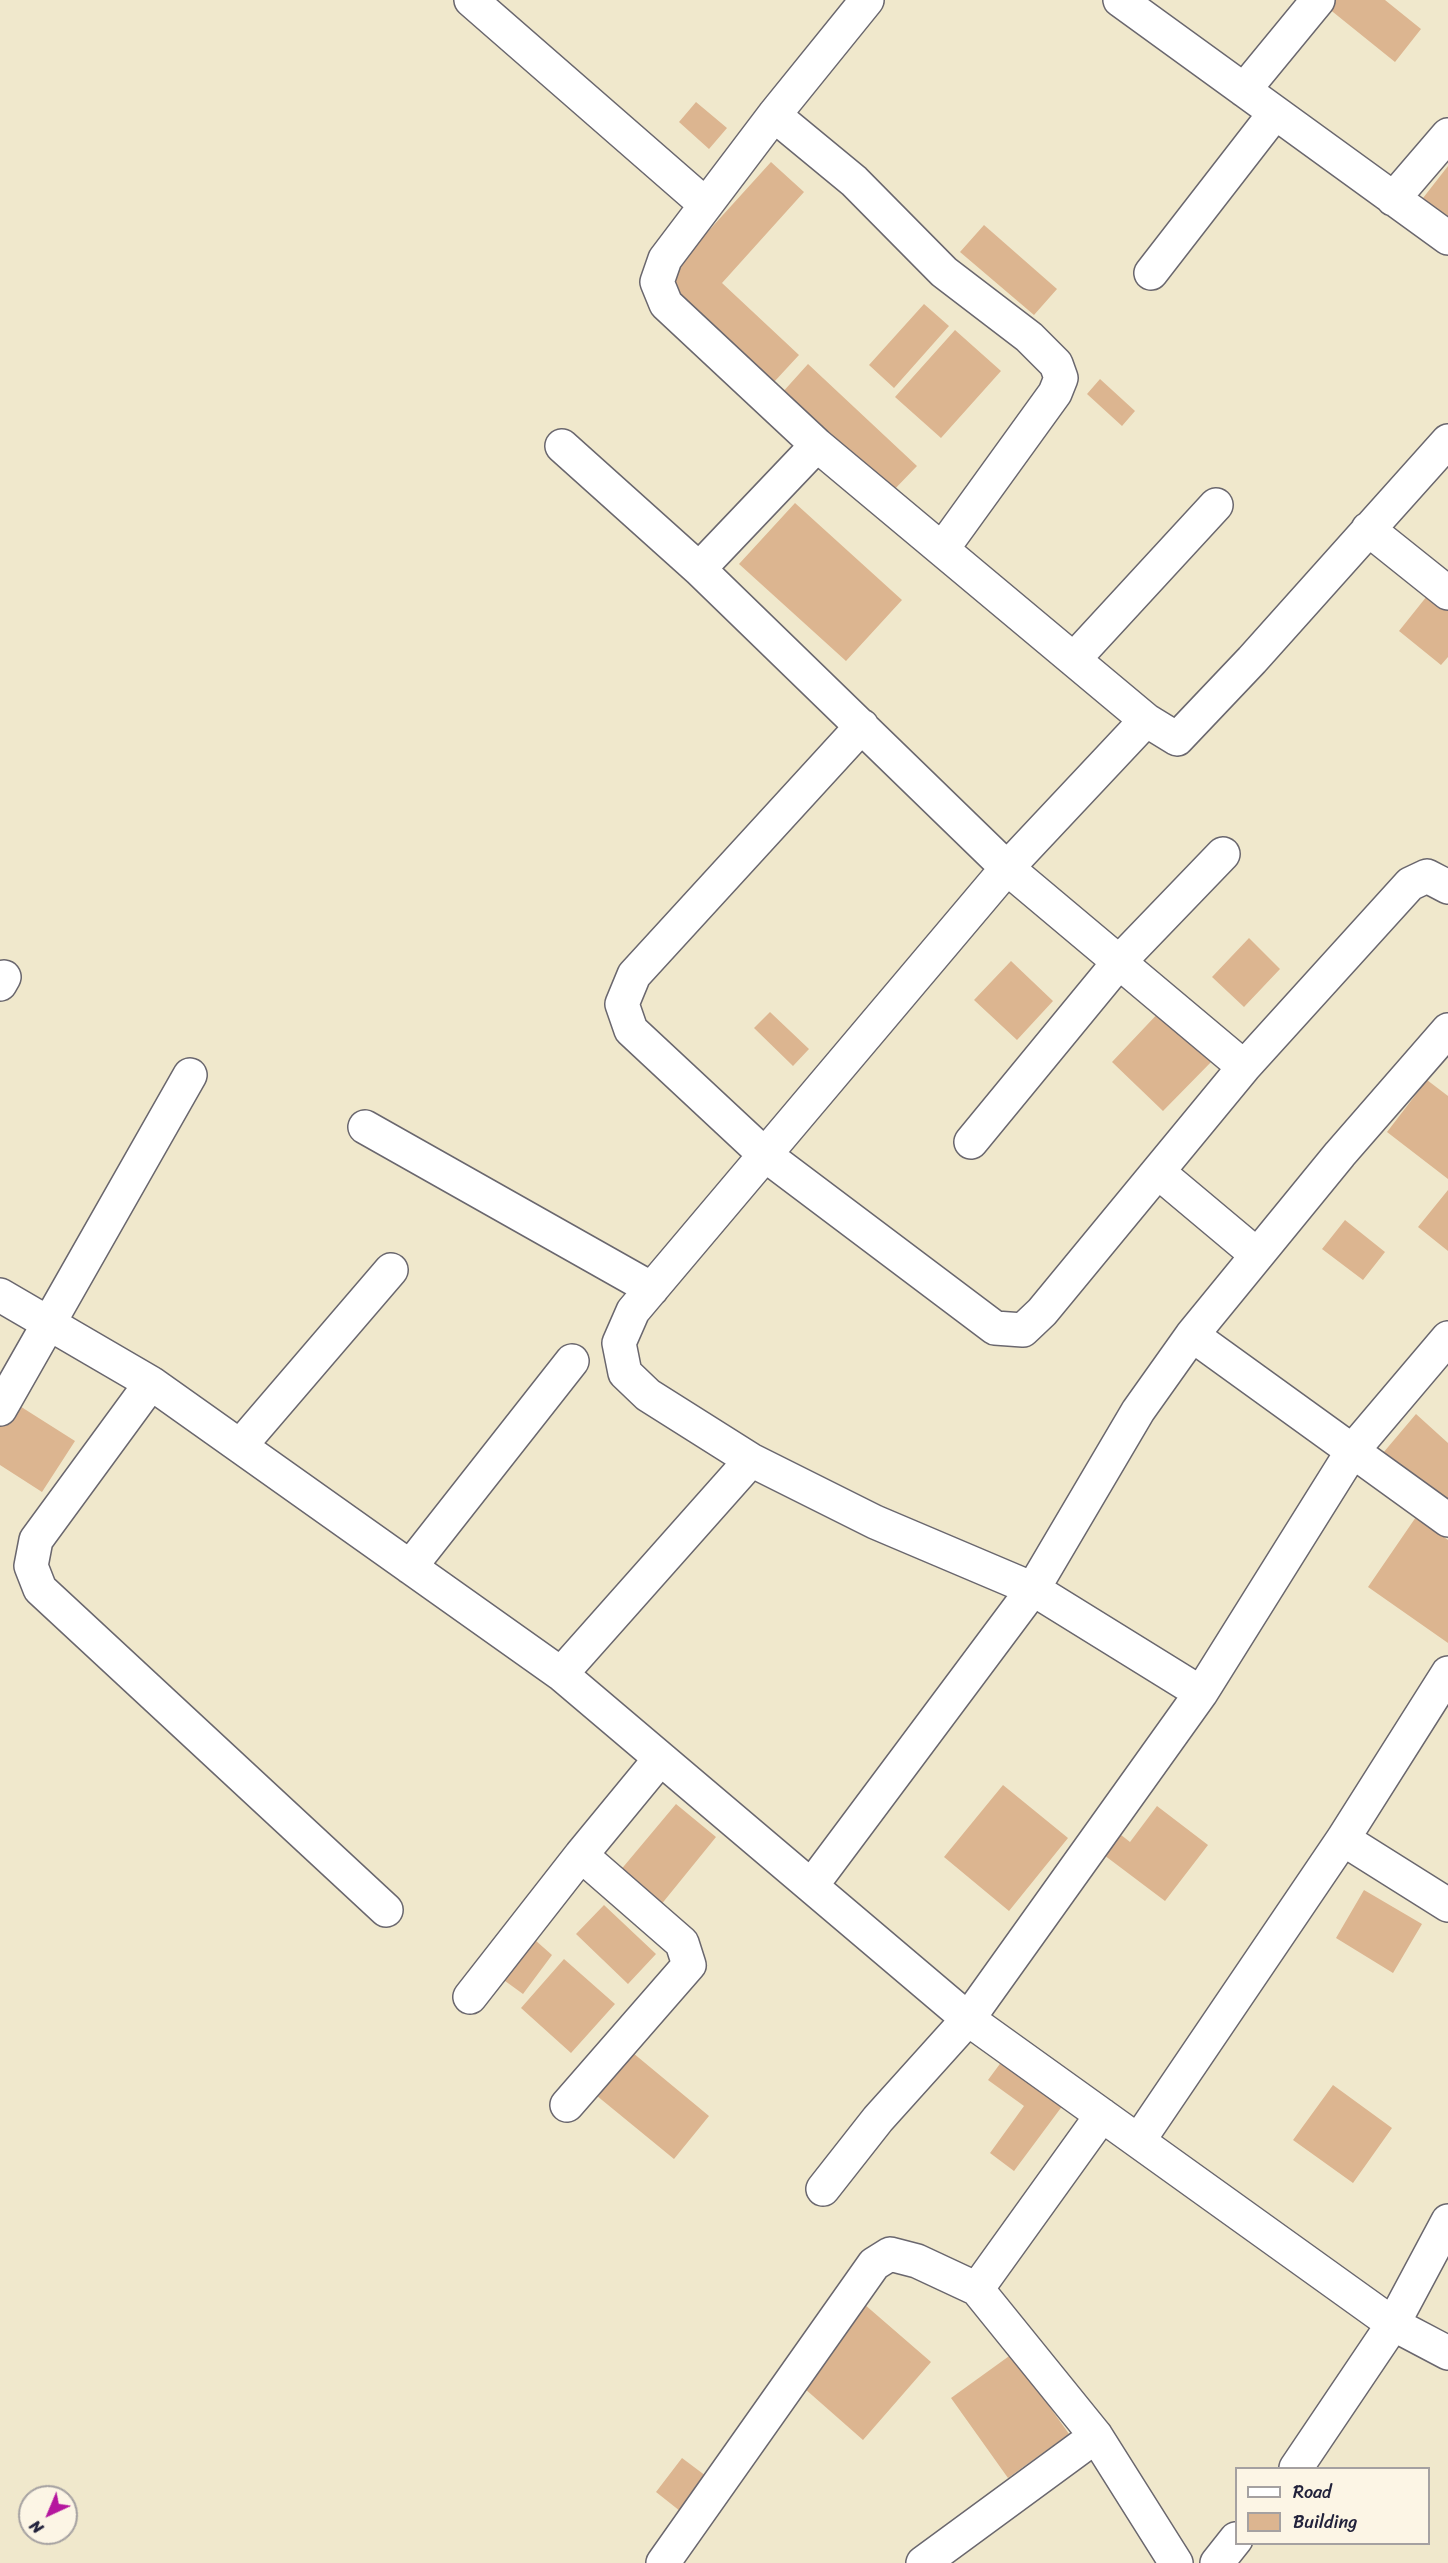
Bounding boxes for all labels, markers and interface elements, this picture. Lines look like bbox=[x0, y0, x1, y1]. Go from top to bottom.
legend bbox=[1235, 2467, 1430, 2545]
text: Road bbox=[1293, 2476, 1332, 2508]
north arrow bbox=[18, 2485, 78, 2545]
text: Building bbox=[1293, 2506, 1357, 2538]
text: N bbox=[22, 2513, 51, 2541]

